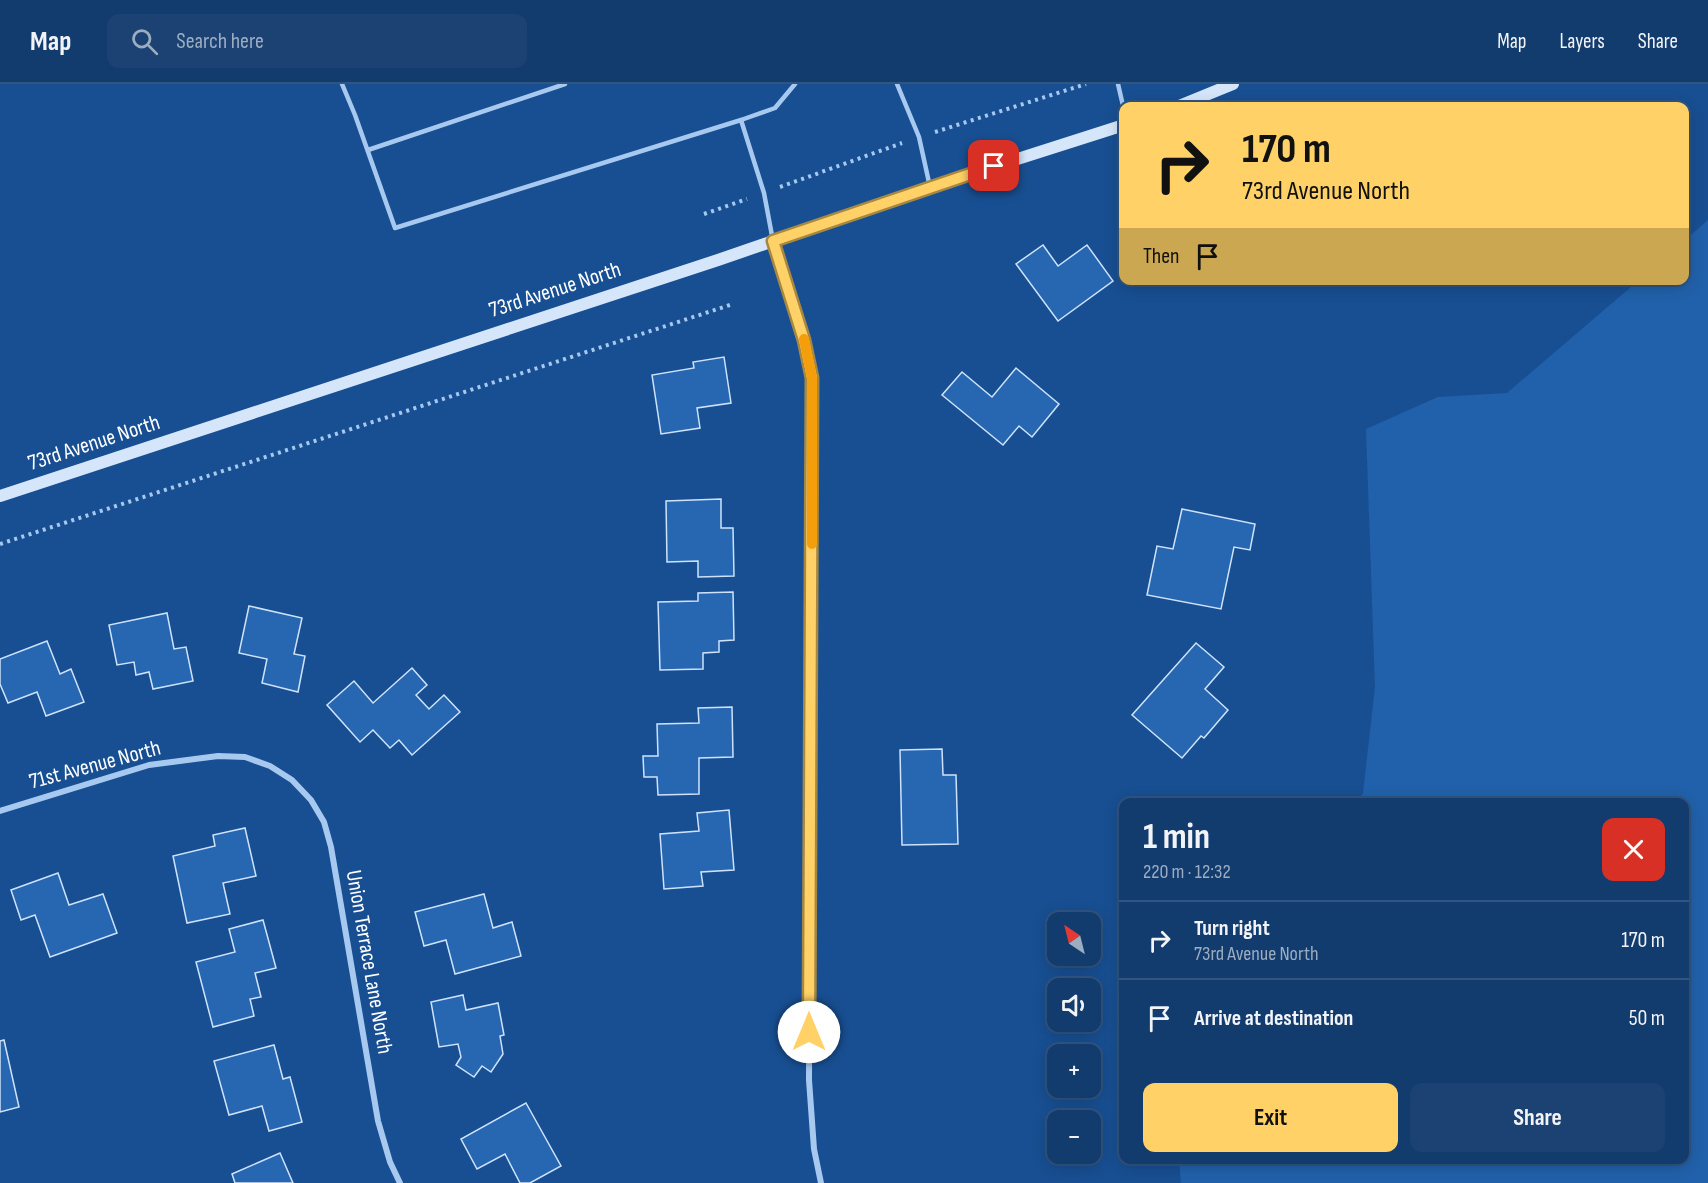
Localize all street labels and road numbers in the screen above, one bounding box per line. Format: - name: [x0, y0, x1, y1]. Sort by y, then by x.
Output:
- street label: 73rd Avenue North: [486, 256, 624, 324]
- street label: 73rd Avenue North: [25, 409, 163, 477]
- street label: 71st Avenue North: [26, 734, 164, 796]
- street label: Union Terrace Lane North: [340, 868, 398, 1056]

